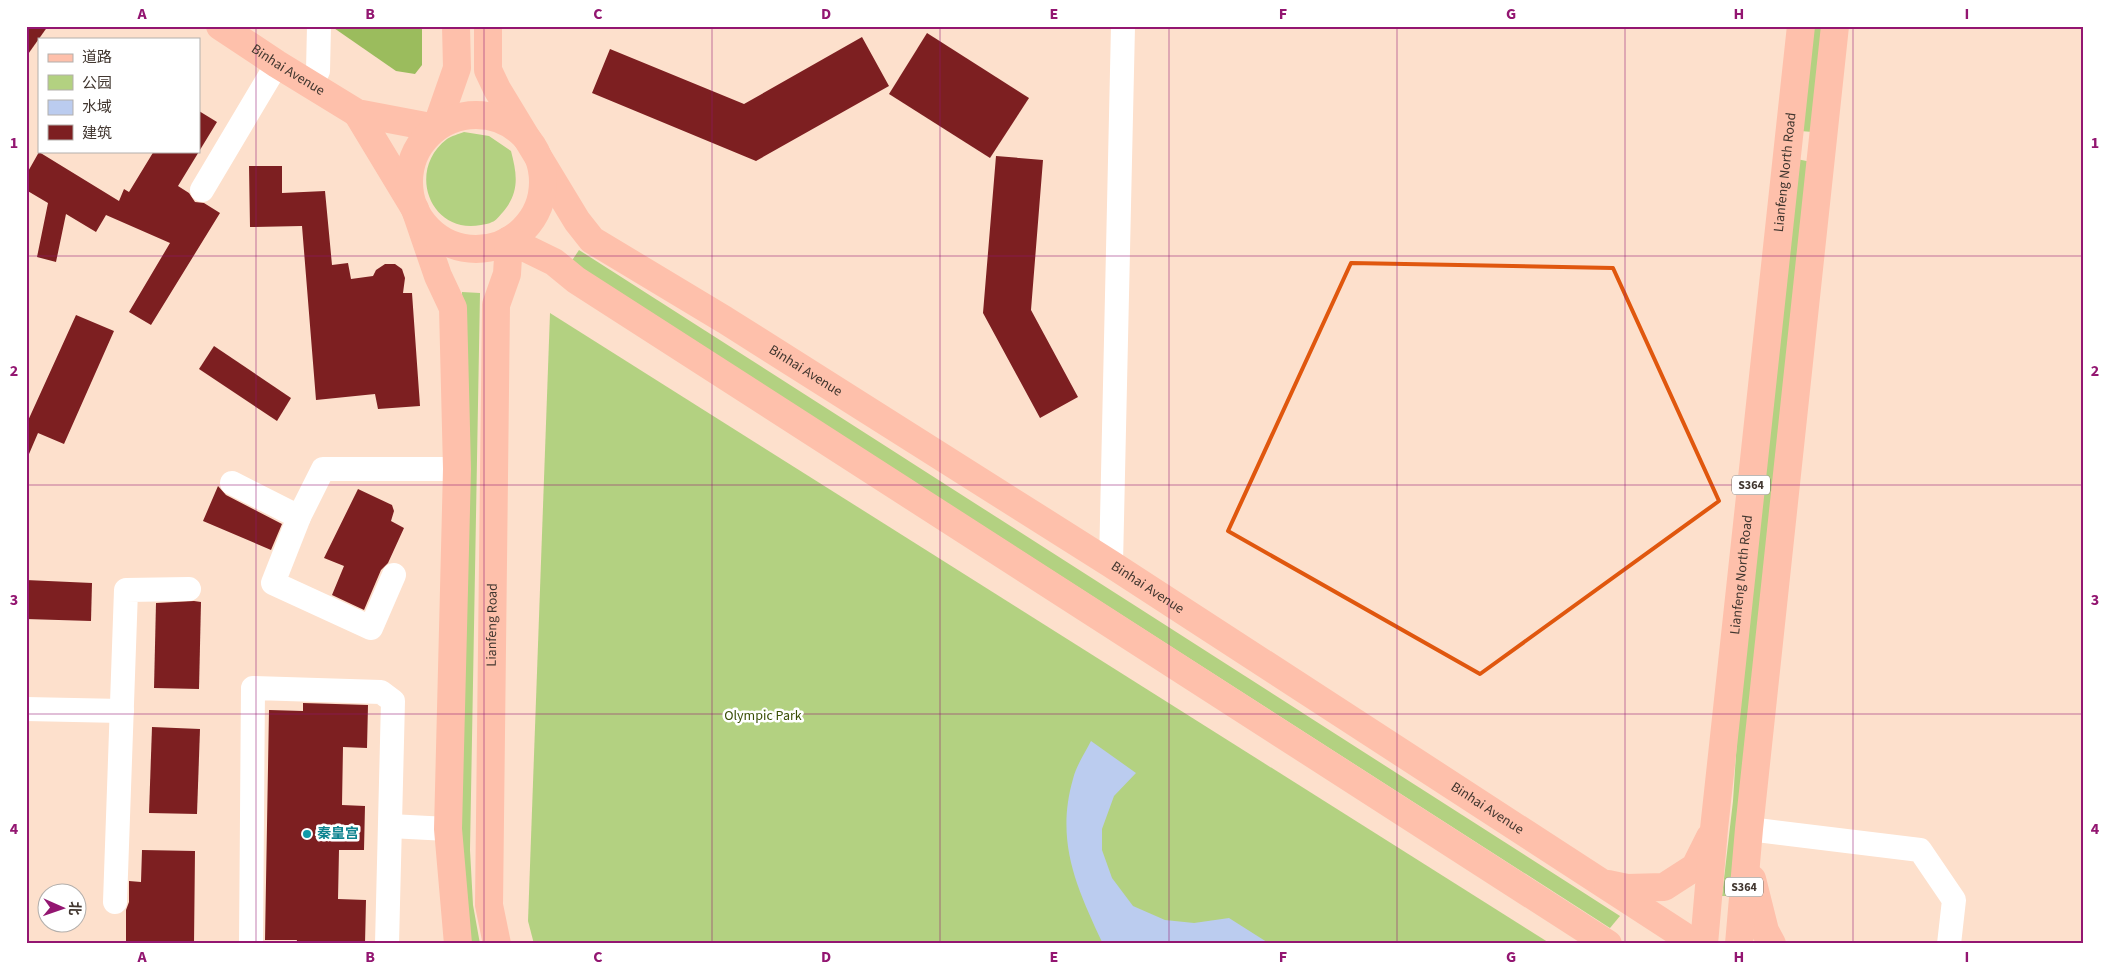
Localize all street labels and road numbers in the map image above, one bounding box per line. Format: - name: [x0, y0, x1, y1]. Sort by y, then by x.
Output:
- street label: Binhai Avenue: [247, 39, 329, 101]
- street label: Lianfeng North Road: [1769, 111, 1802, 233]
- street label: Binhai Avenue: [765, 340, 846, 402]
- road number: S364: [1732, 476, 1770, 494]
- street label: Lianfeng North Road: [1725, 514, 1758, 636]
- street label: Binhai Avenue: [1107, 557, 1188, 619]
- street label: Lianfeng Road: [482, 583, 503, 667]
- street label: Binhai Avenue: [1447, 777, 1528, 840]
- road number: S364: [1725, 878, 1763, 896]

